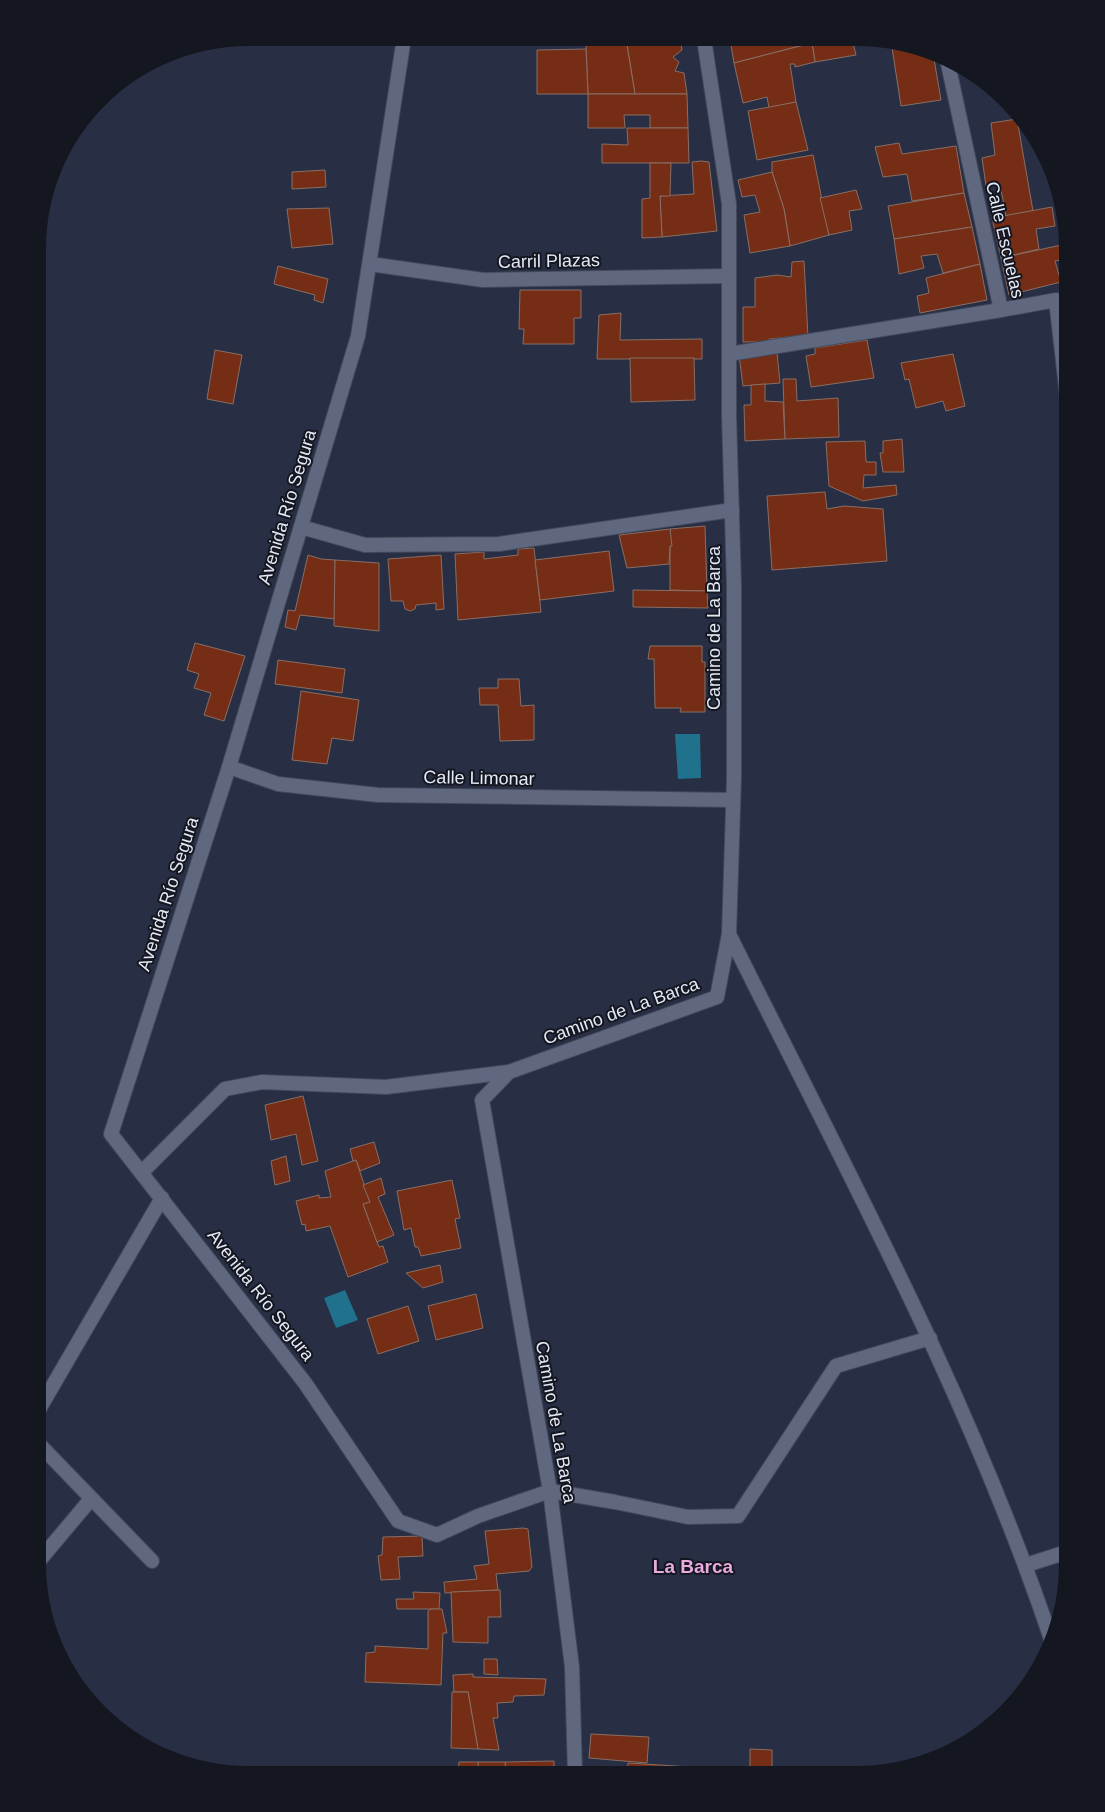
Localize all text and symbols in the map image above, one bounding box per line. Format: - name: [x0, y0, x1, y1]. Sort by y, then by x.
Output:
- street label: Calle Escuelas: [982, 180, 1028, 300]
- street label: Carril Plazas: [498, 250, 600, 272]
- street label: Avenida Río Segura: [254, 426, 320, 587]
- street label: Camino de La Barca: [704, 545, 724, 710]
- street label: Calle Limonar: [423, 767, 535, 789]
- street label: Avenida Río Segura: [134, 814, 203, 974]
- street label: Camino de La Barca: [540, 973, 702, 1048]
- street label: Avenida Río Segura: [204, 1225, 319, 1365]
- street label: Camino de La Barca: [532, 1339, 580, 1506]
- district label: La Barca: [653, 1556, 734, 1577]

